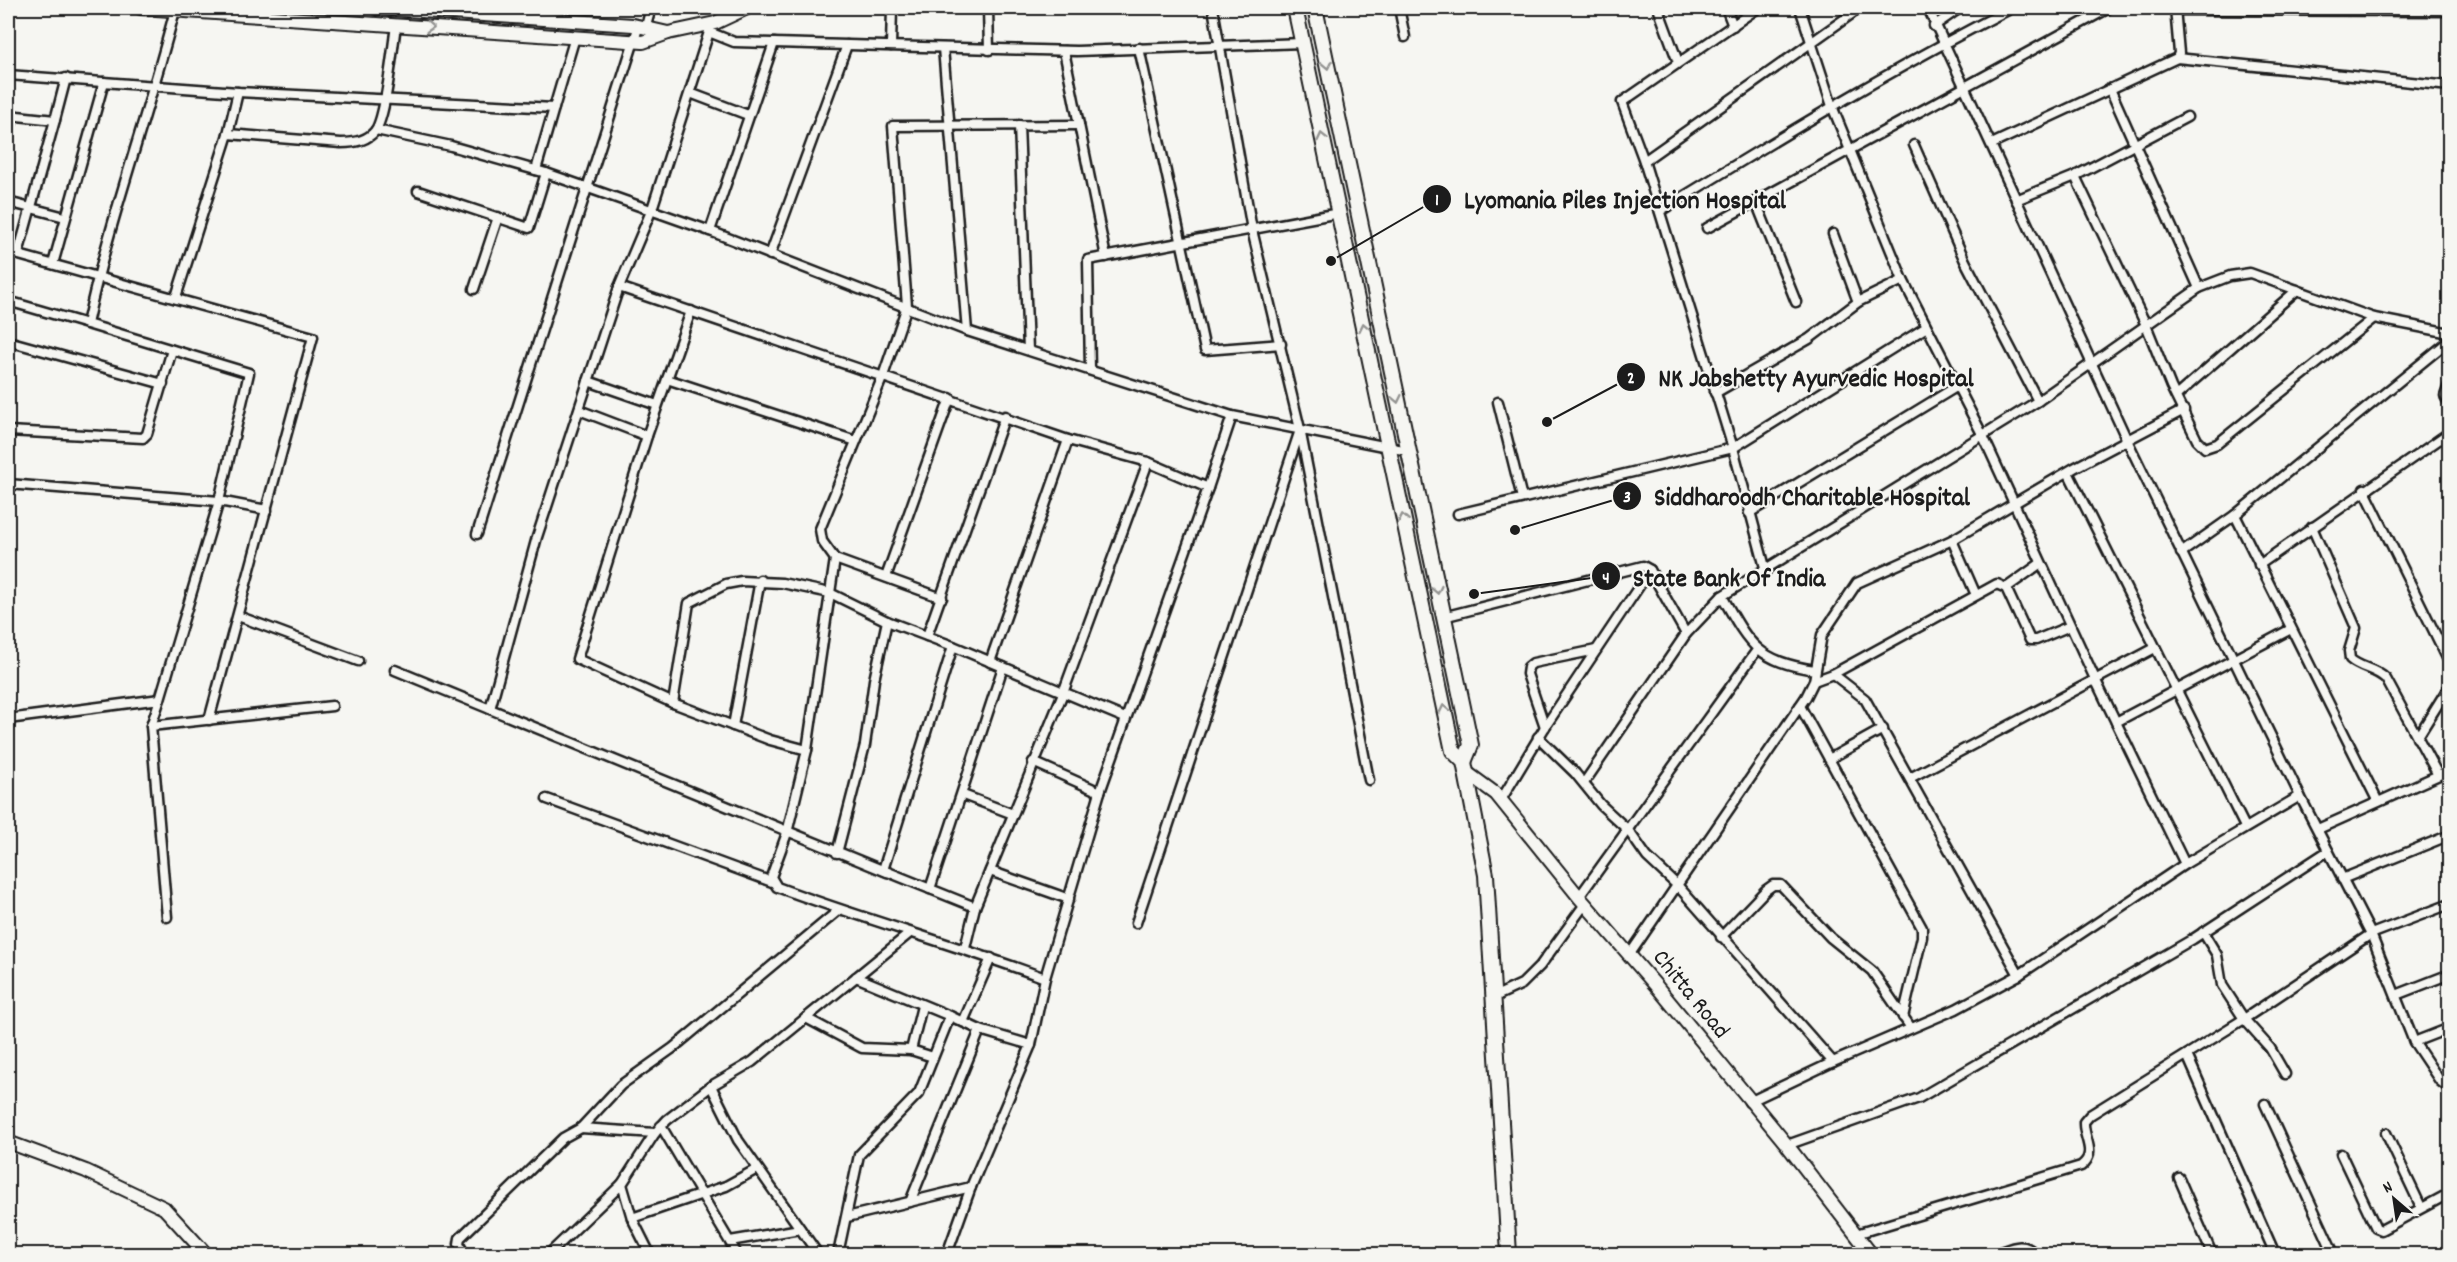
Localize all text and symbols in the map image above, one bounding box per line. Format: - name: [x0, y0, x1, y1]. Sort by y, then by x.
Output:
- one-way arrow: [425, 20, 434, 33]
- one-way arrow: [1320, 59, 1333, 69]
- one-way arrow: [1316, 132, 1329, 142]
- callout: Lyomania Piles Injection Hospital: [1422, 177, 1798, 221]
- text: Lyomania Piles Injection Hospital: [1464, 184, 1787, 221]
- text: 1: [1435, 189, 1439, 214]
- one-way arrow: [1358, 323, 1371, 333]
- callout: NK Jabshetty Ayurvedic Hospital: [1616, 355, 1986, 399]
- text: NK Jabshetty Ayurvedic Hospital: [1658, 362, 1975, 399]
- text: 2: [1627, 367, 1635, 392]
- one-way arrow: [1390, 394, 1403, 404]
- callout: Siddharoodh Charitable Hospital: [1612, 474, 1982, 518]
- text: Siddharoodh Charitable Hospital: [1654, 481, 1971, 518]
- text: 3: [1623, 486, 1631, 511]
- one-way arrow: [1398, 513, 1411, 523]
- callout: State Bank Of India: [1591, 554, 1837, 598]
- text: State Bank Of India: [1633, 562, 1826, 599]
- text: 4: [1602, 567, 1610, 592]
- one-way arrow: [1430, 585, 1443, 595]
- one-way arrow: [1438, 704, 1451, 714]
- street label: Chitta Road: [1643, 943, 1737, 1047]
- north arrow: [2364, 1169, 2424, 1229]
- text: N: [2379, 1176, 2397, 1200]

